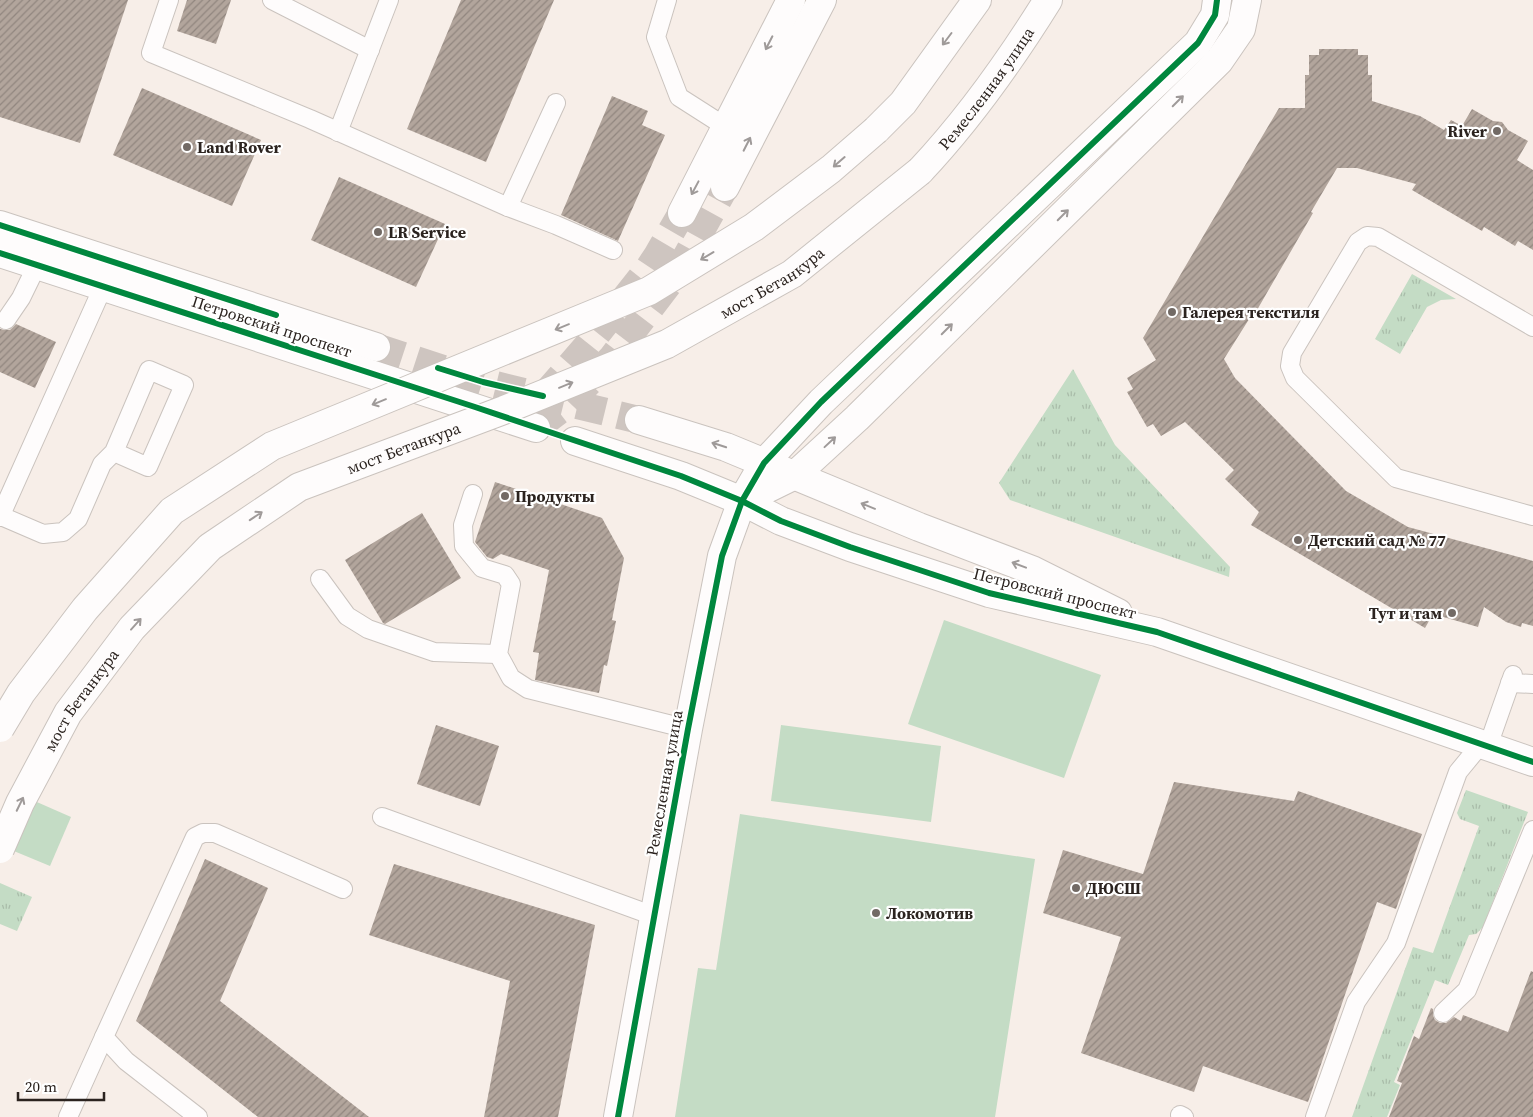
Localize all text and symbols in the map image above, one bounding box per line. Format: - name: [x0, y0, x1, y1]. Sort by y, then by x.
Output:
- street label: Ремесленная улица: [933, 22, 1039, 154]
- one-way arrow: [942, 32, 953, 45]
- one-way arrow: [764, 36, 774, 51]
- one-way arrow: [1172, 95, 1184, 107]
- place label: River: [1447, 120, 1488, 142]
- marker: River: [1491, 125, 1503, 137]
- place label: Land Rover: [197, 136, 281, 158]
- one-way arrow: [743, 137, 752, 152]
- marker: Land Rover: [181, 141, 193, 153]
- one-way arrow: [833, 156, 846, 167]
- one-way arrow: [689, 180, 699, 194]
- one-way arrow: [1056, 209, 1069, 221]
- place label: LR Service: [388, 221, 466, 243]
- marker: LR Service: [372, 226, 384, 238]
- street label: мост Бетанкура: [716, 241, 830, 323]
- one-way arrow: [701, 251, 715, 261]
- street label: Петровский проспект: [189, 290, 355, 362]
- place label: Галерея текстиля: [1182, 301, 1320, 323]
- marker: Галерея текстиля: [1166, 306, 1178, 318]
- one-way arrow: [555, 323, 570, 333]
- one-way arrow: [941, 323, 953, 335]
- one-way arrow: [558, 380, 573, 389]
- one-way arrow: [372, 398, 387, 407]
- street label: мост Бетанкура: [344, 416, 464, 479]
- one-way arrow: [824, 437, 837, 448]
- one-way arrow: [711, 440, 727, 449]
- place label: Продукты: [515, 485, 595, 507]
- marker: Продукты: [499, 490, 511, 502]
- one-way arrow: [861, 500, 876, 510]
- one-way arrow: [249, 511, 263, 521]
- place label: Детский сад № 77: [1308, 529, 1446, 551]
- marker: Детский сад № 77: [1292, 534, 1304, 546]
- one-way arrow: [1012, 560, 1027, 569]
- street label: Петровский проспект: [971, 562, 1139, 624]
- place label: Тут и там: [1369, 602, 1442, 624]
- marker: Тут и там: [1446, 607, 1458, 619]
- one-way arrow: [130, 618, 142, 631]
- street label: мост Бетанкура: [39, 644, 124, 755]
- street label: Ремесленная улица: [640, 708, 688, 858]
- one-way arrow: [16, 797, 25, 812]
- place label: ДЮСШ: [1086, 877, 1141, 899]
- marker: ДЮСШ: [1070, 882, 1082, 894]
- place label: Локомотив: [886, 902, 973, 924]
- marker: Локомотив: [870, 907, 882, 919]
- scale bar: [18, 1070, 104, 1102]
- text: 20 m: [25, 1076, 57, 1097]

